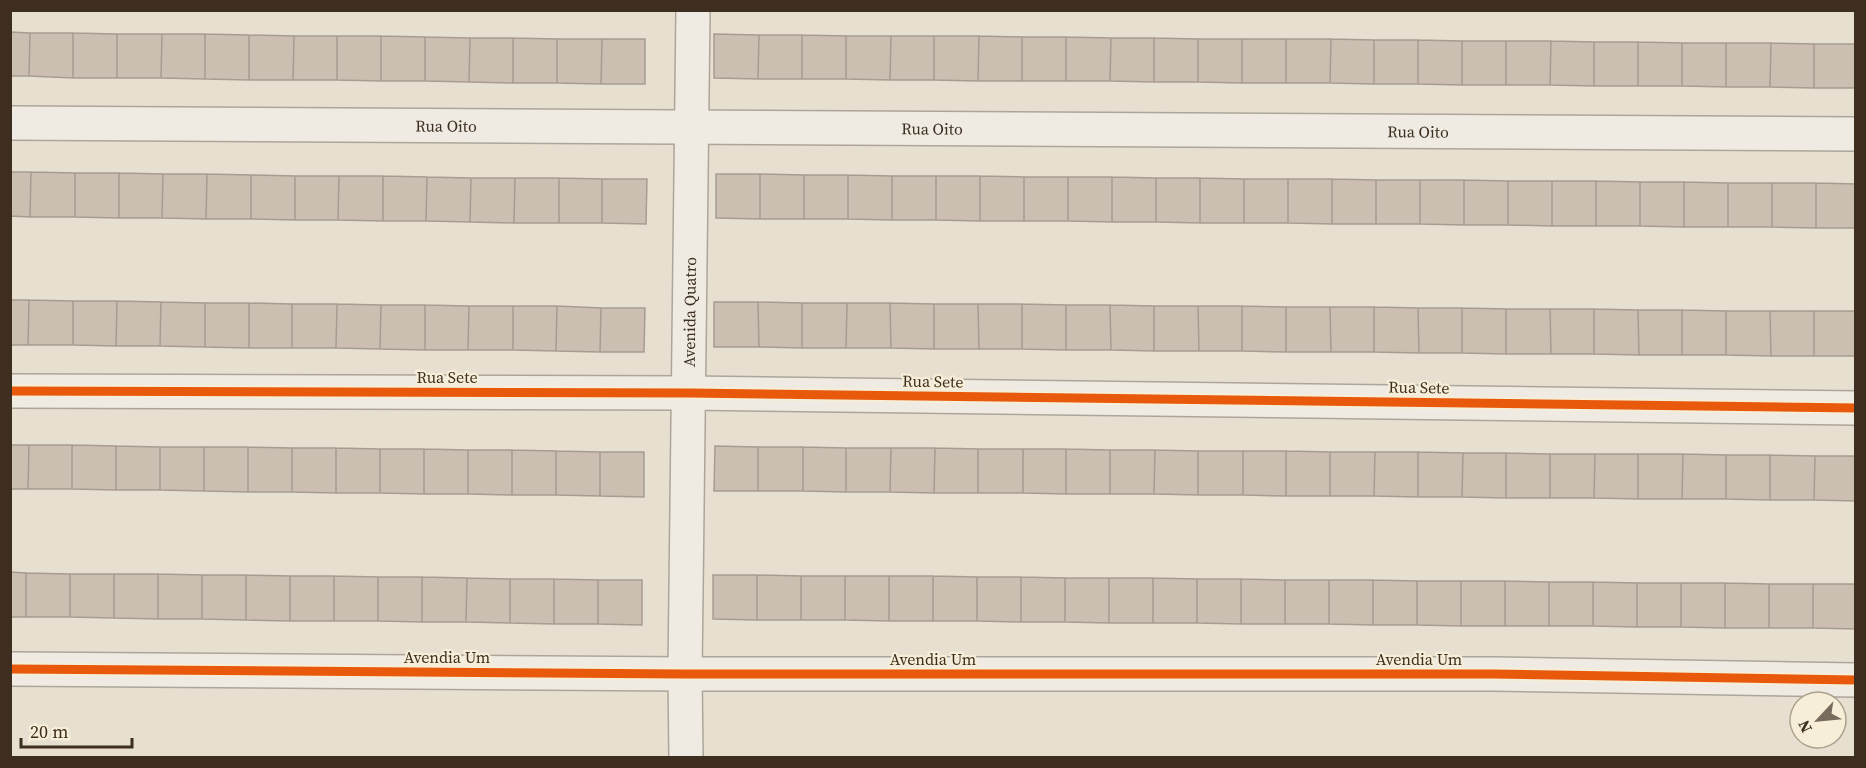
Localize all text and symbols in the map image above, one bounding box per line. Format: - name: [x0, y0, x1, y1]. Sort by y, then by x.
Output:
- street label: Rua Oito: [415, 114, 477, 137]
- street label: Rua Oito: [901, 117, 963, 140]
- street label: Rua Oito: [1387, 120, 1449, 143]
- street label: Avenida Quatro: [678, 257, 701, 367]
- street label: Rua Sete: [416, 366, 478, 388]
- street label: Rua Sete: [902, 369, 964, 393]
- street label: Rua Sete: [1388, 375, 1450, 399]
- street label: Avendia Um: [404, 646, 490, 668]
- street label: Avendia Um: [890, 648, 976, 670]
- street label: Avendia Um: [1376, 648, 1462, 670]
- north arrow: [1788, 690, 1848, 750]
- scale bar: [21, 711, 132, 749]
- text: N: [1792, 716, 1817, 737]
- text: 20 m: [30, 719, 68, 744]

